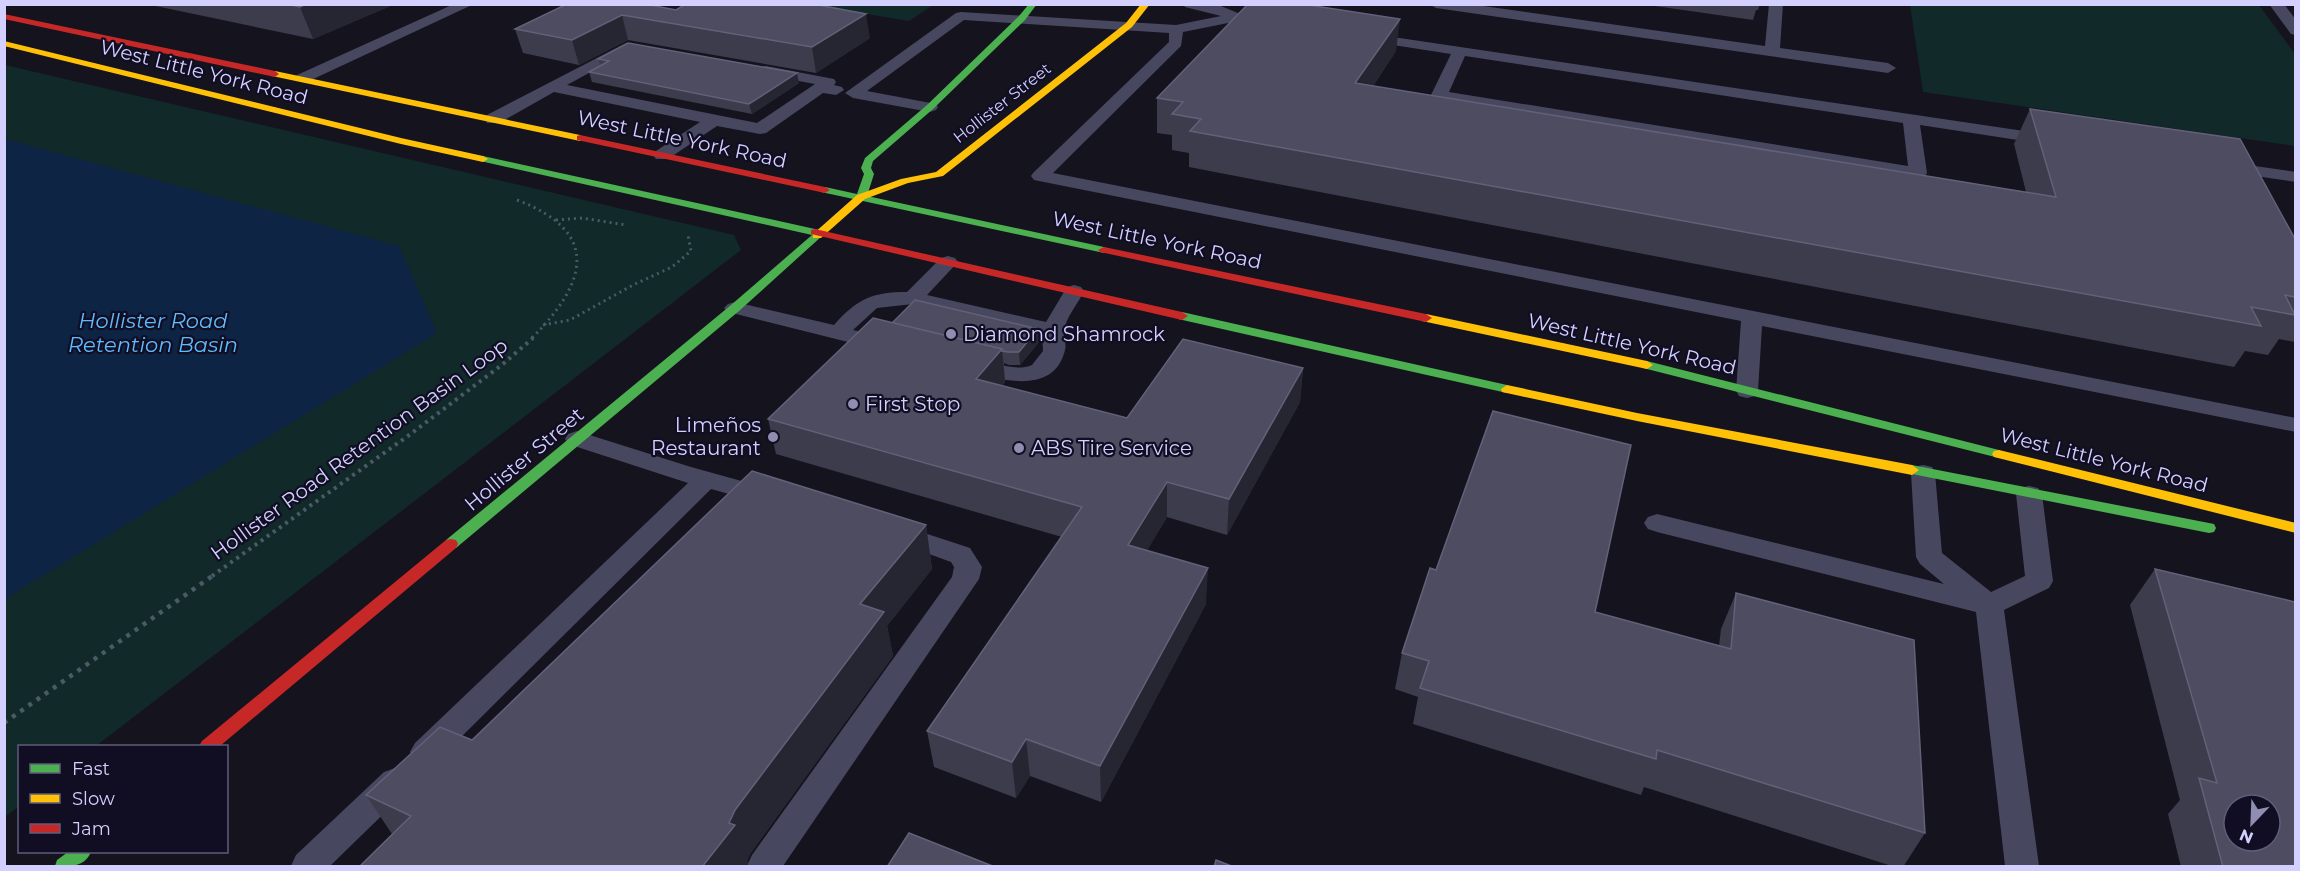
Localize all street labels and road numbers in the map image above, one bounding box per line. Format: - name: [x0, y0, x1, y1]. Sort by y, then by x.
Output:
- street label: West Little York Road: [98, 35, 310, 109]
- street label: Hollister Street: [949, 59, 1055, 147]
- street label: West Little York Road: [575, 105, 789, 173]
- street label: West Little York Road: [1050, 206, 1264, 274]
- street label: West Little York Road: [1525, 308, 1739, 380]
- street label: Hollister Road Retention Basin Loop: [206, 333, 512, 565]
- street label: Hollister Street: [460, 402, 588, 516]
- street label: West Little York Road: [1998, 423, 2210, 497]

